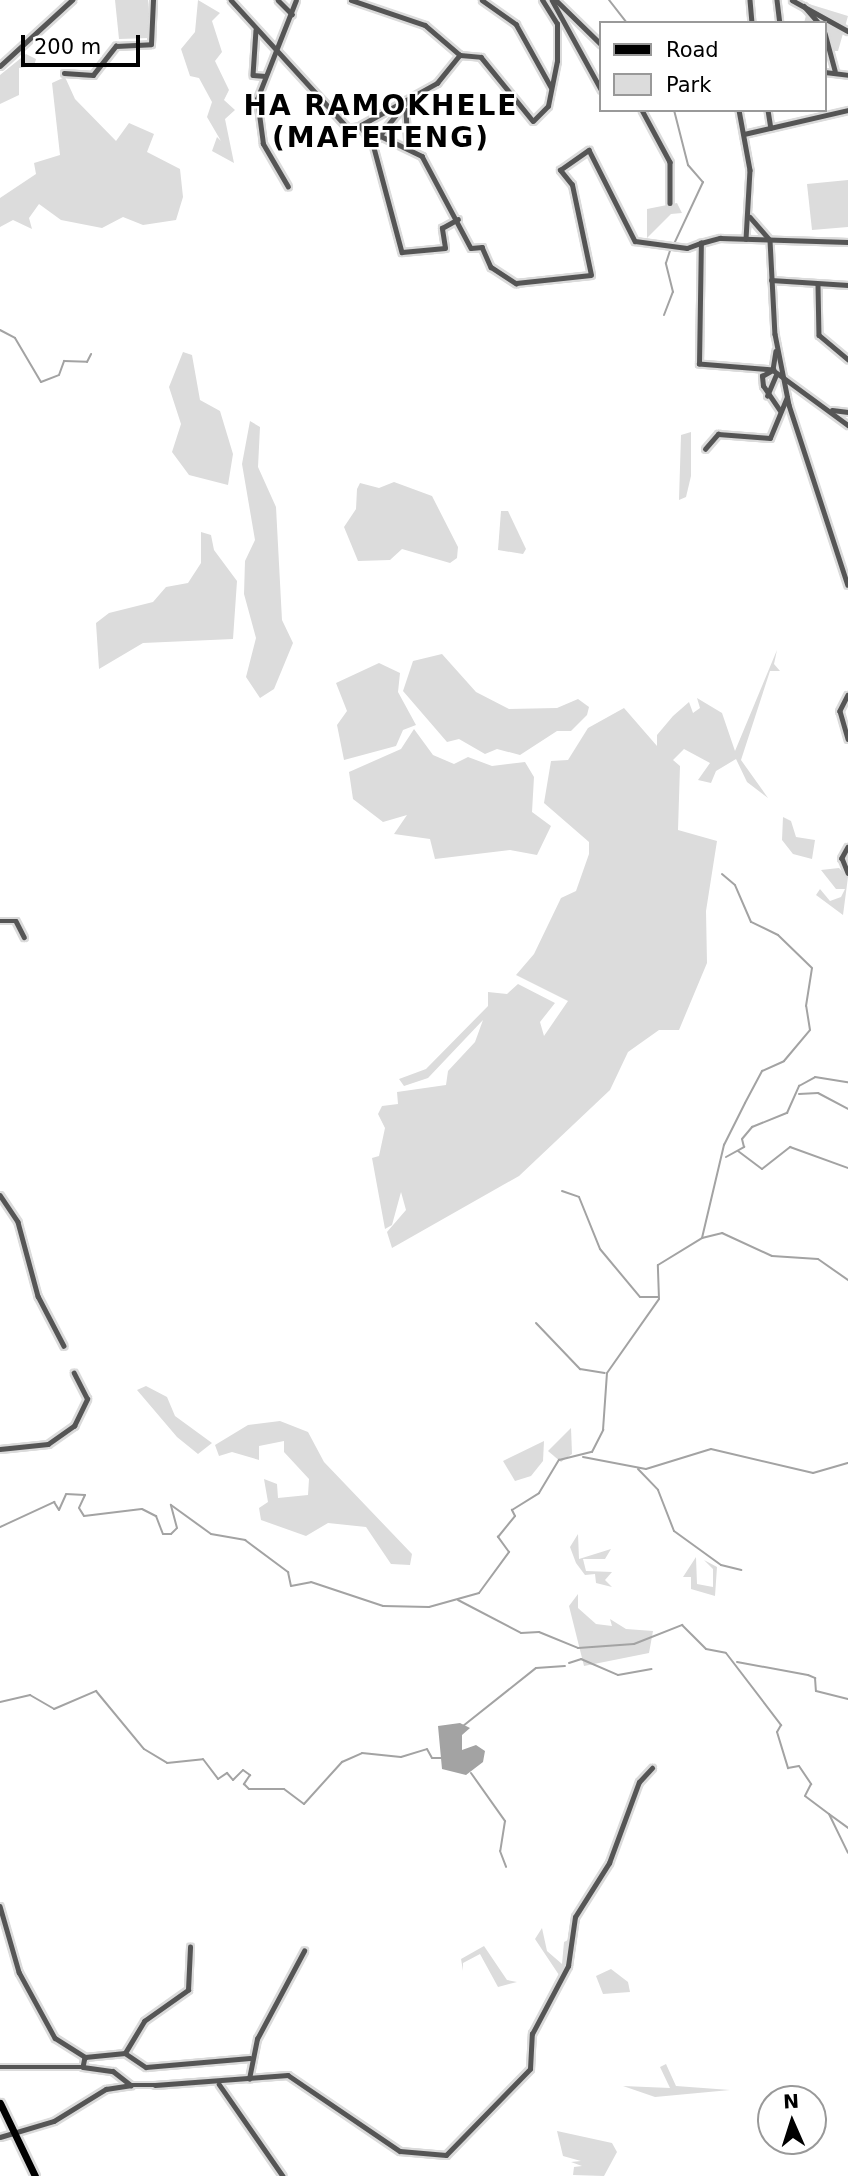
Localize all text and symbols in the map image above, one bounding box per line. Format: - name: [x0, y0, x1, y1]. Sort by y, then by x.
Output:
- scale bar: [24, 21, 144, 65]
- legend: [600, 21, 827, 112]
- text: 200 m: [34, 35, 101, 59]
- text: Road: [666, 38, 719, 62]
- text: Park: [666, 73, 711, 97]
- district label: HA RAMOKHELE (MAFETENG): [245, 89, 517, 155]
- north arrow: [757, 2085, 827, 2155]
- text: N: [782, 2090, 800, 2112]

